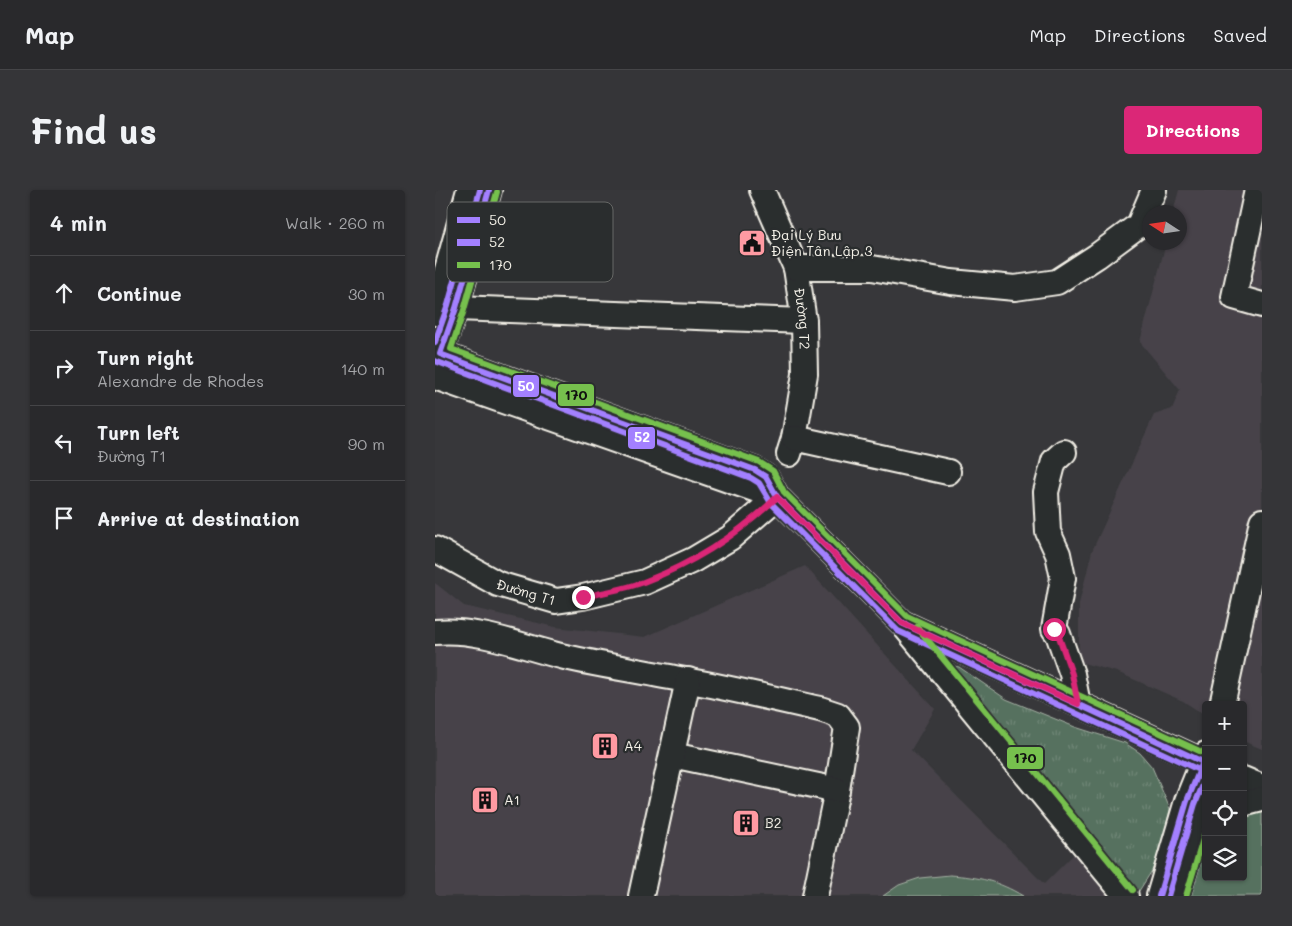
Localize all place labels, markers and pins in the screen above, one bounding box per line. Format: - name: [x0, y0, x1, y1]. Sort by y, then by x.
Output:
- place label: Đại Lý Bưu Điện Tân Lập 3: [771, 225, 872, 260]
- public building icon: Đại Lý Bưu Điện Tân Lập 3: [737, 228, 767, 258]
- building icon: A4: [590, 731, 620, 761]
- place label: A4: [624, 736, 643, 755]
- building icon: A1: [470, 785, 500, 815]
- place label: A1: [504, 790, 520, 809]
- building icon: B2: [731, 808, 761, 838]
- place label: B2: [765, 813, 782, 832]

